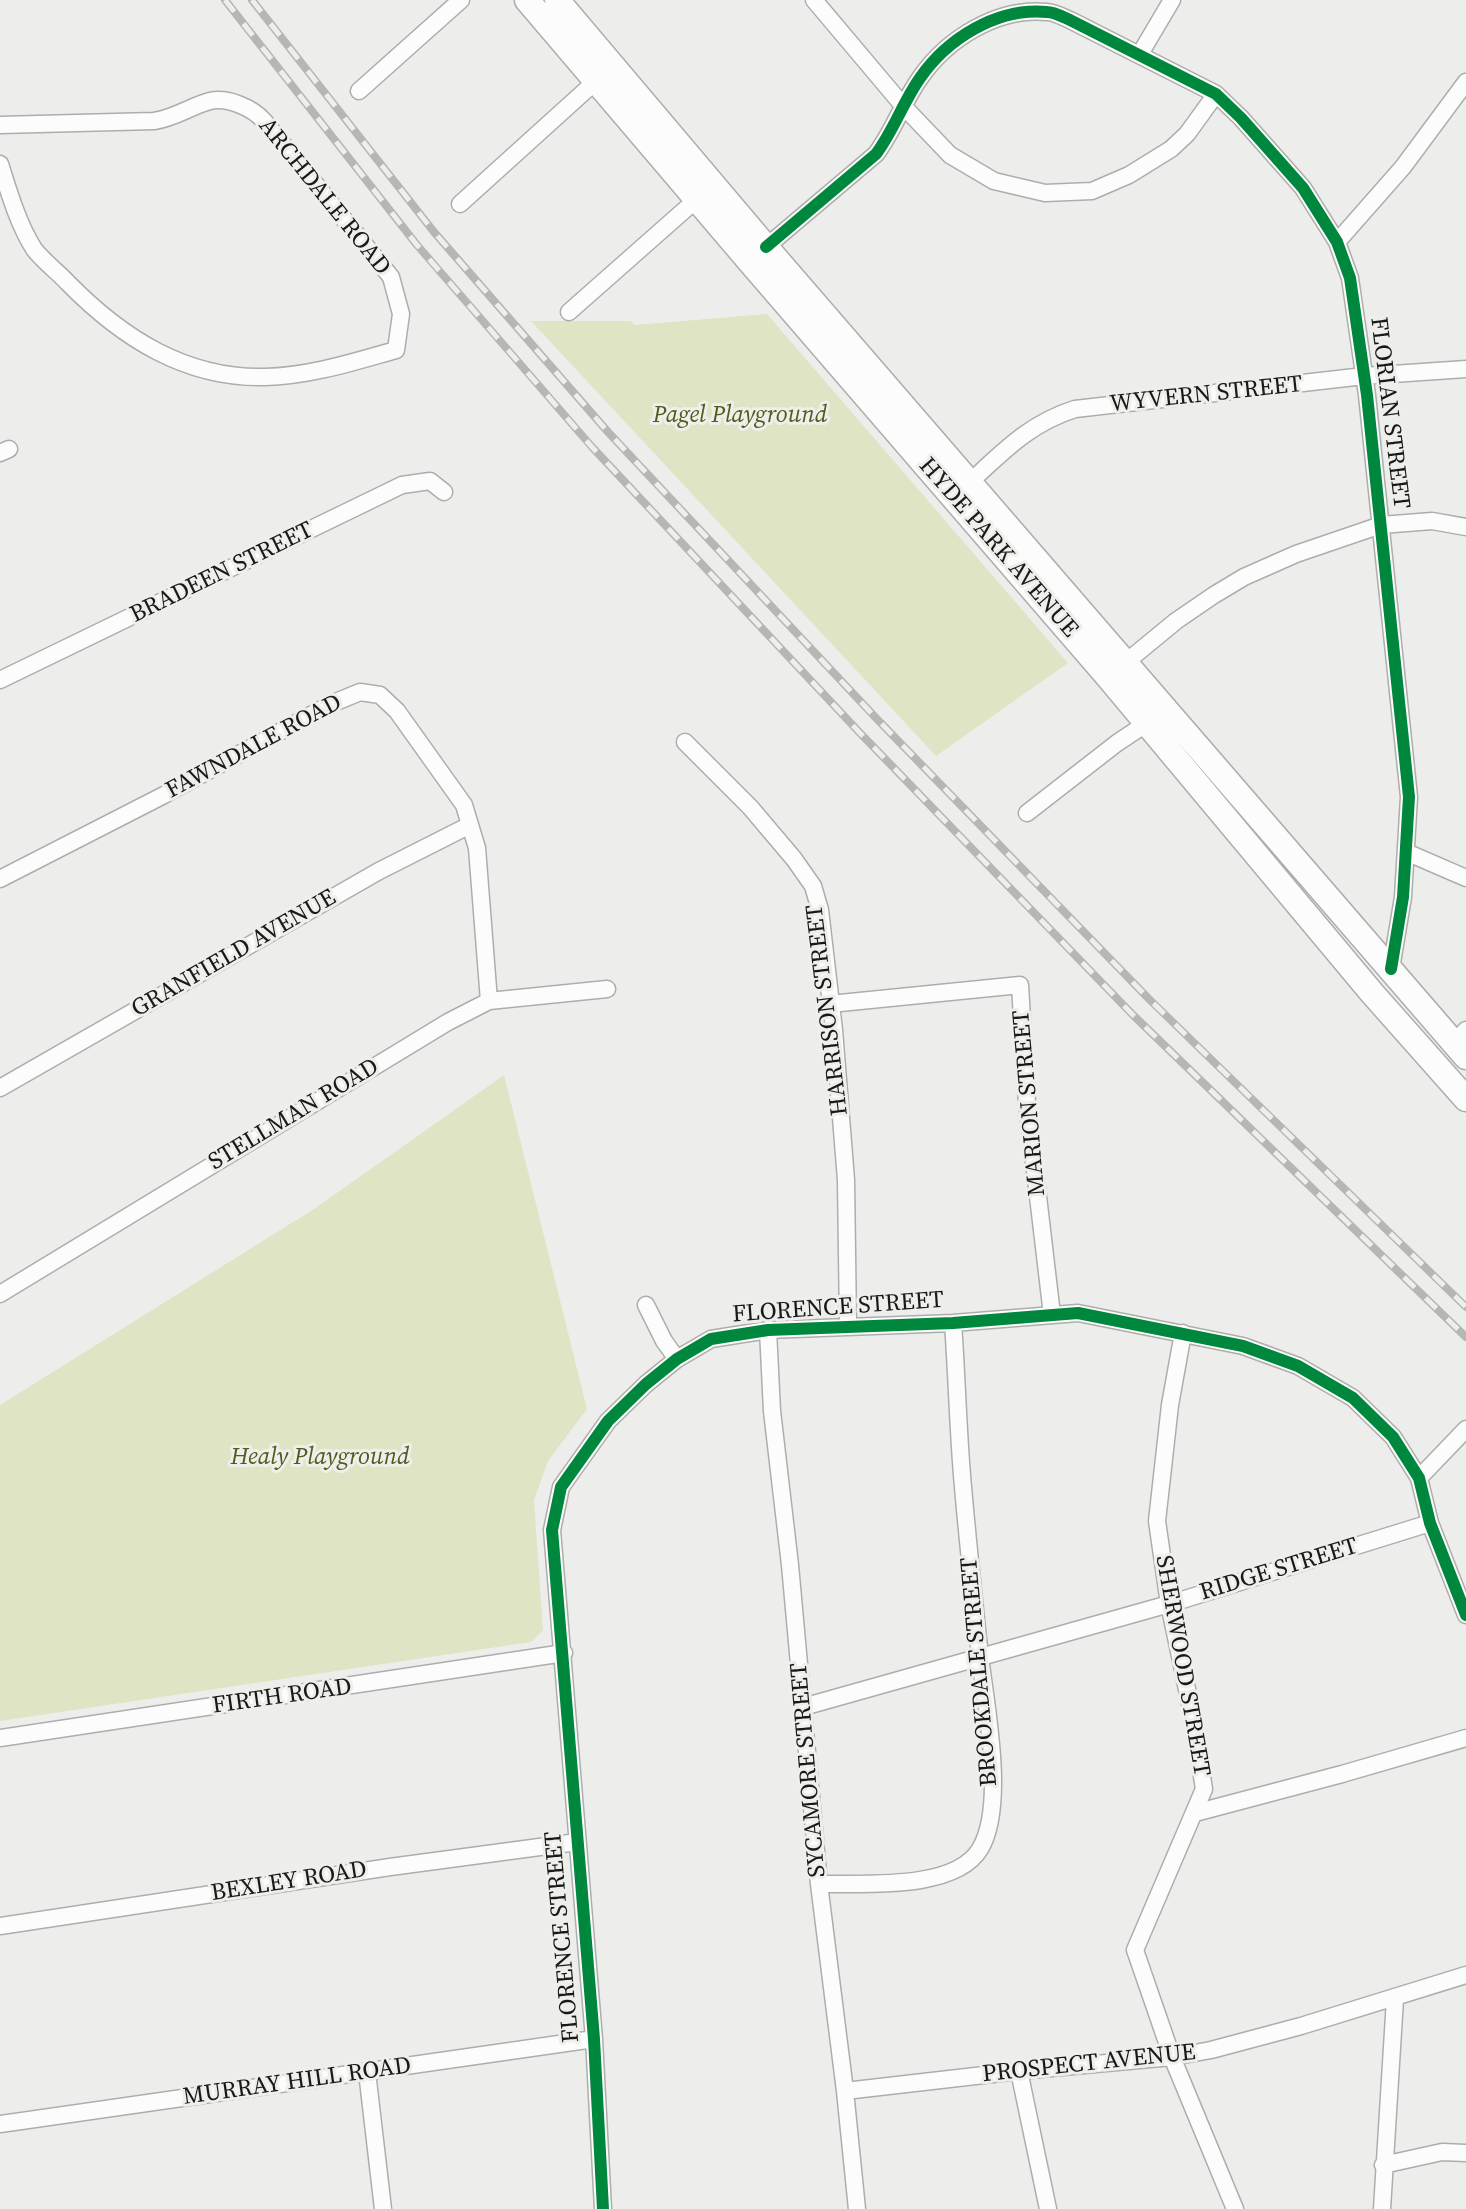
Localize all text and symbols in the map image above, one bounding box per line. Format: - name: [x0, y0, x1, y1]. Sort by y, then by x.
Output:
- street label: ARCHDALE ROAD: [252, 113, 396, 281]
- street label: FLORIAN STREET: [1363, 315, 1415, 511]
- street label: WYVERN STREET: [1108, 371, 1304, 419]
- park label: Pagel Playground: [653, 402, 827, 430]
- street label: HYDE PARK AVENUE: [912, 452, 1084, 644]
- street label: BRADEEN STREET: [126, 516, 318, 630]
- street label: FAWNDALE ROAD: [161, 688, 347, 806]
- street label: GRANFIELD AVENUE: [127, 884, 341, 1024]
- street label: HARRISON STREET: [801, 903, 855, 1117]
- street label: MARION STREET: [1008, 1009, 1052, 1197]
- street label: STELLMAN ROAD: [204, 1053, 384, 1177]
- street label: FLORENCE STREET: [731, 1286, 945, 1330]
- park label: Healy Playground: [230, 1444, 410, 1472]
- street label: RIDGE STREET: [1197, 1532, 1361, 1608]
- street label: SHERWOOD STREET: [1148, 1553, 1216, 1779]
- street label: BROOKDALE STREET: [956, 1556, 1004, 1788]
- street label: SYCAMORE STREET: [785, 1662, 833, 1878]
- street label: FIRTH ROAD: [211, 1673, 353, 1721]
- street label: FLORENCE STREET: [539, 1830, 587, 2044]
- street label: BEXLEY ROAD: [209, 1855, 369, 1909]
- street label: PROSPECT AVENUE: [981, 2038, 1197, 2090]
- street label: MURRAY HILL ROAD: [181, 2052, 413, 2112]

